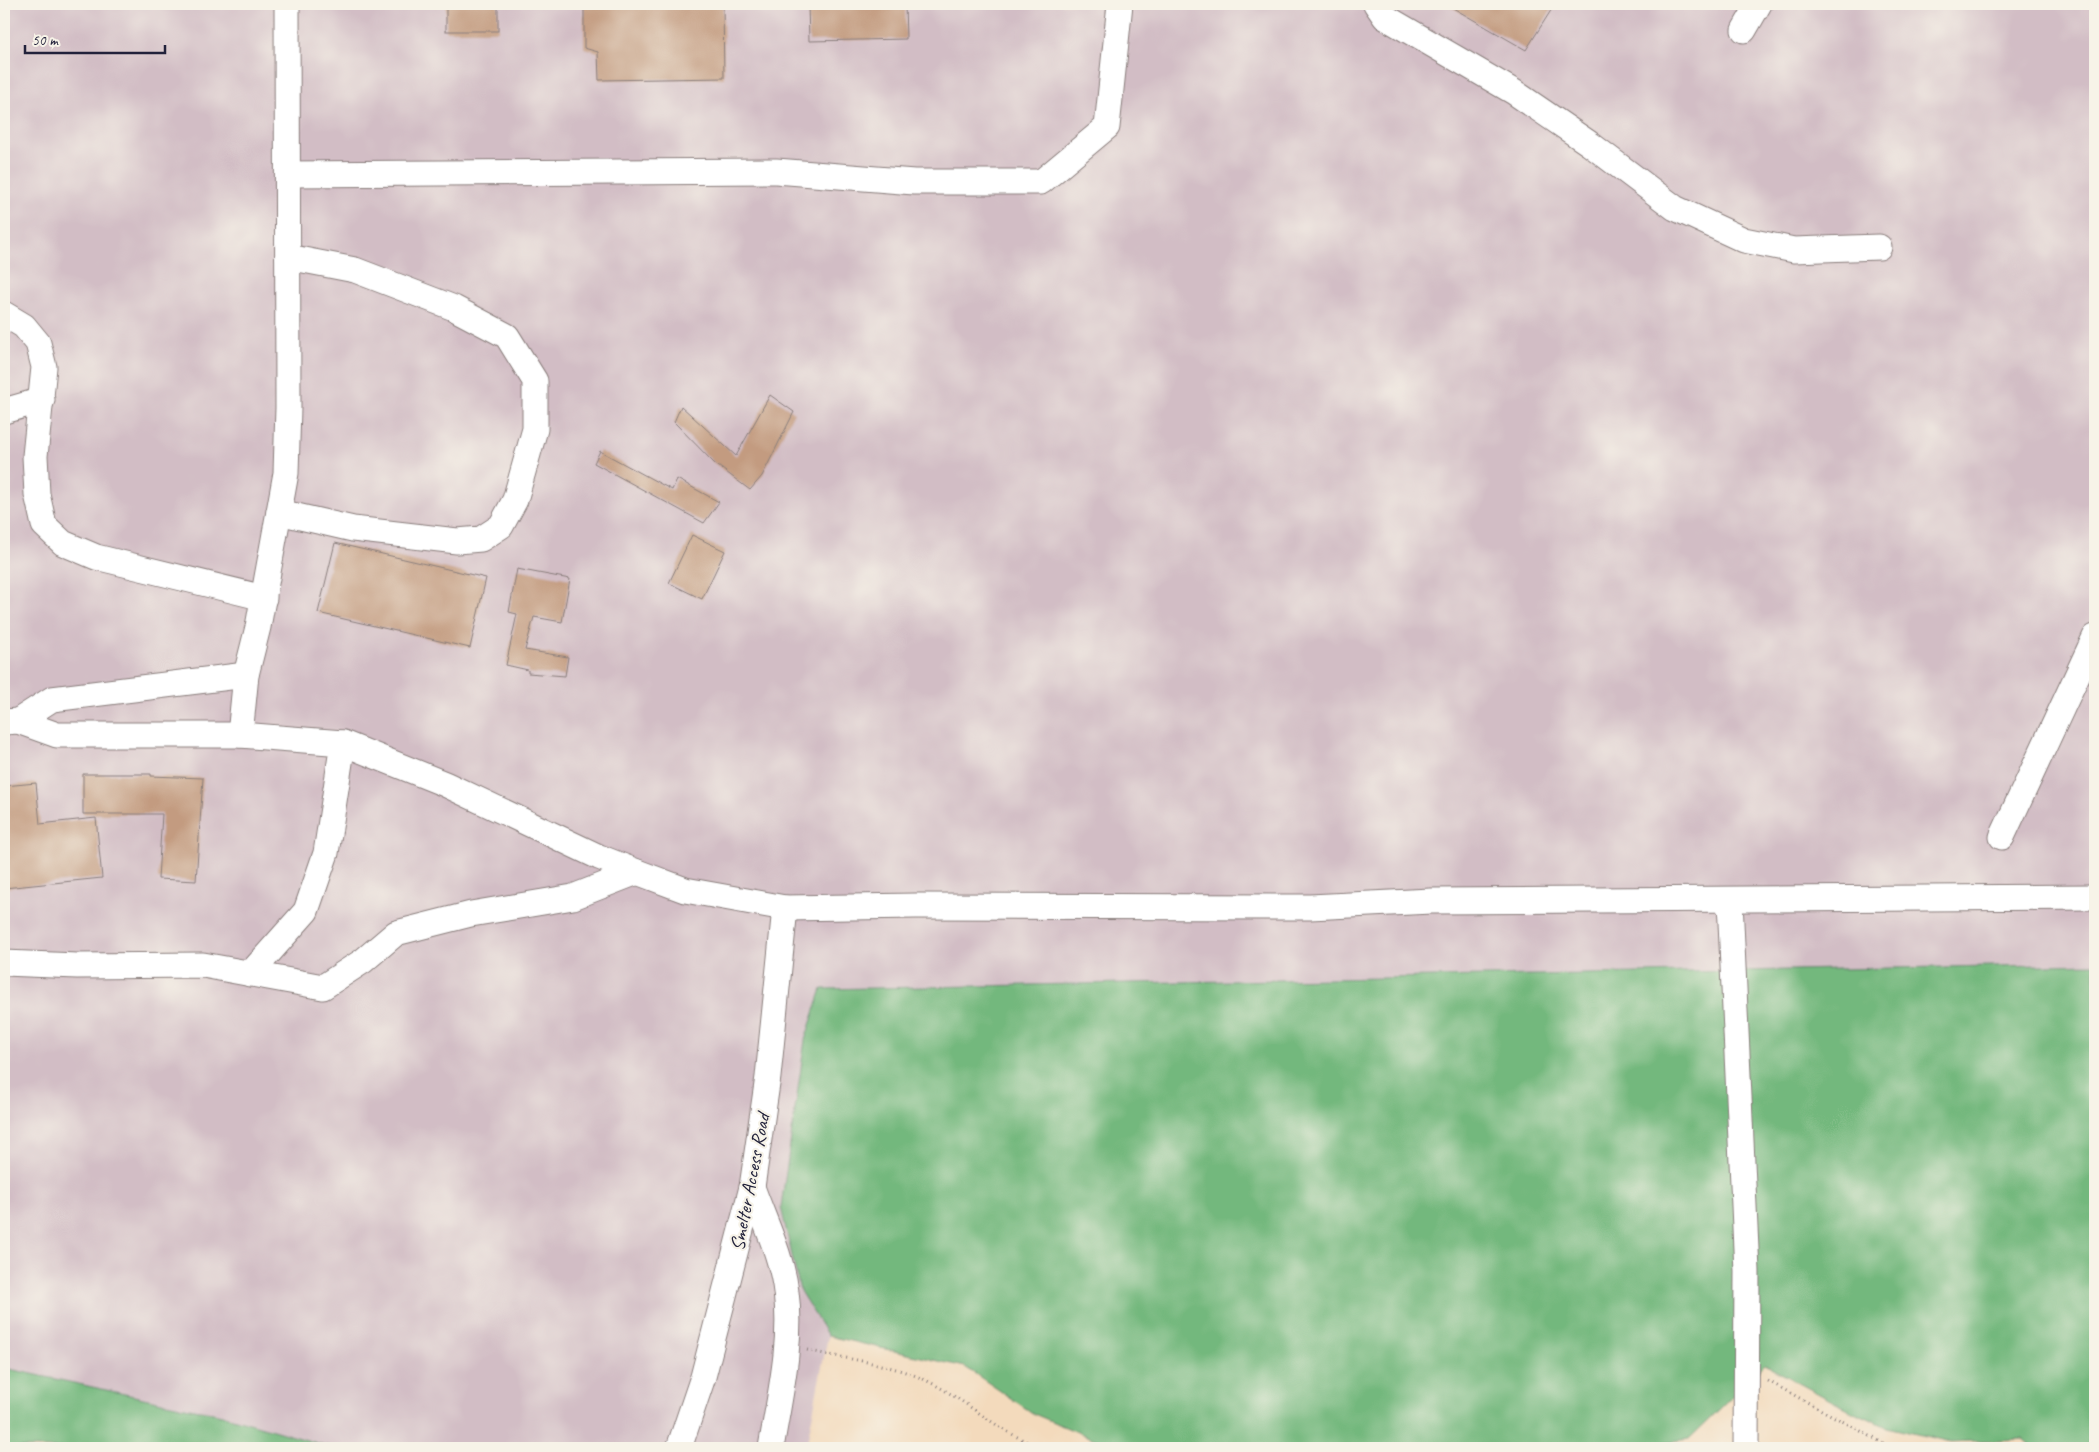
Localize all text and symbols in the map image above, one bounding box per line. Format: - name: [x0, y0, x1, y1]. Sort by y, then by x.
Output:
- scale bar: [25, 22, 165, 54]
- text: 50 m: [32, 31, 59, 50]
- street label: Smelter Access Road: [724, 1108, 776, 1253]

